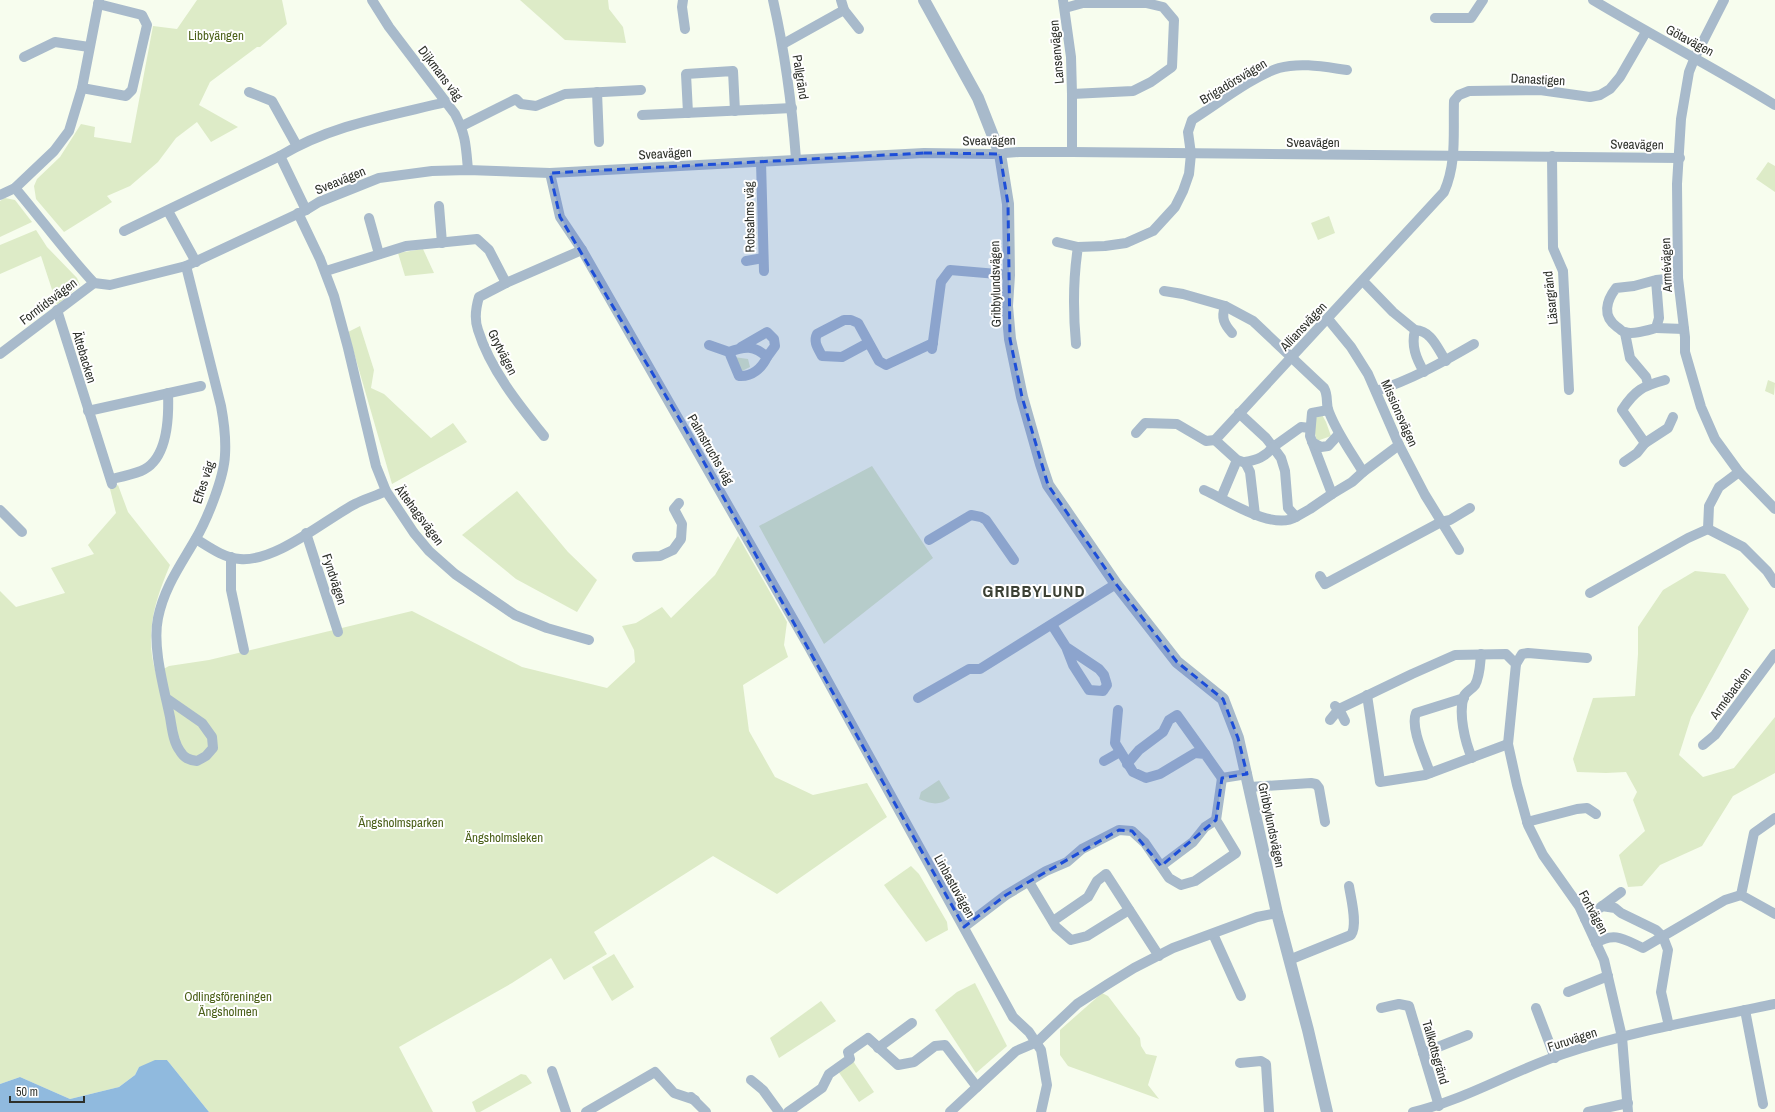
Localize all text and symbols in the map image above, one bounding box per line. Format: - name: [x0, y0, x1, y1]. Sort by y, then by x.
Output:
- street label: Lansenvägen: [1045, 19, 1068, 85]
- street label: Götavägen: [1663, 21, 1717, 60]
- park label: Libbyängen: [188, 27, 244, 44]
- street label: Dijkmans väg: [414, 42, 467, 104]
- street label: Pallgränd: [789, 54, 812, 101]
- street label: Brigadörsvägen: [1197, 55, 1270, 108]
- street label: Danastigen: [1510, 70, 1566, 89]
- street label: Sveavägen: [962, 132, 1016, 149]
- street label: Sveavägen: [1286, 134, 1340, 151]
- street label: Sveavägen: [1610, 136, 1664, 153]
- street label: Sveavägen: [638, 144, 692, 163]
- street label: Sveavägen: [312, 163, 368, 198]
- street label: Robsahms väg: [740, 181, 759, 253]
- street label: Armévägen: [1657, 237, 1676, 294]
- street label: Gribbylundsvägen: [986, 241, 1005, 327]
- street label: Läsargränd: [1539, 270, 1562, 326]
- street label: Forntidsvägen: [16, 274, 80, 329]
- street label: Alliansvägen: [1276, 298, 1330, 355]
- street label: Grytvägen: [484, 326, 521, 378]
- street label: Ättebacken: [68, 328, 100, 385]
- street label: Missionsvägen: [1377, 377, 1422, 449]
- street label: Palmstruchs väg: [684, 411, 738, 488]
- street label: Effes väg: [189, 458, 218, 506]
- street label: Ättehagsvägen: [391, 481, 448, 549]
- street label: Fyndvägen: [318, 551, 351, 607]
- district label: GRIBBYLUND: [983, 579, 1085, 602]
- street label: Armébacken: [1705, 664, 1755, 723]
- street label: Gribbylundsvägen: [1254, 781, 1289, 869]
- park label: Ängsholmsparken: [357, 814, 444, 831]
- park label: Ängsholmsleken: [464, 829, 543, 846]
- street label: Linbastuvägen: [930, 852, 979, 921]
- street label: Fortvägen: [1575, 887, 1612, 937]
- park label: Odlingsföreningen Ängsholmen: [184, 988, 272, 1020]
- street label: Tallkottsgränd: [1418, 1018, 1453, 1086]
- street label: Furuvägen: [1545, 1023, 1599, 1055]
- scale bar: [10, 1078, 84, 1104]
- text: 50 m: [16, 1084, 38, 1100]

